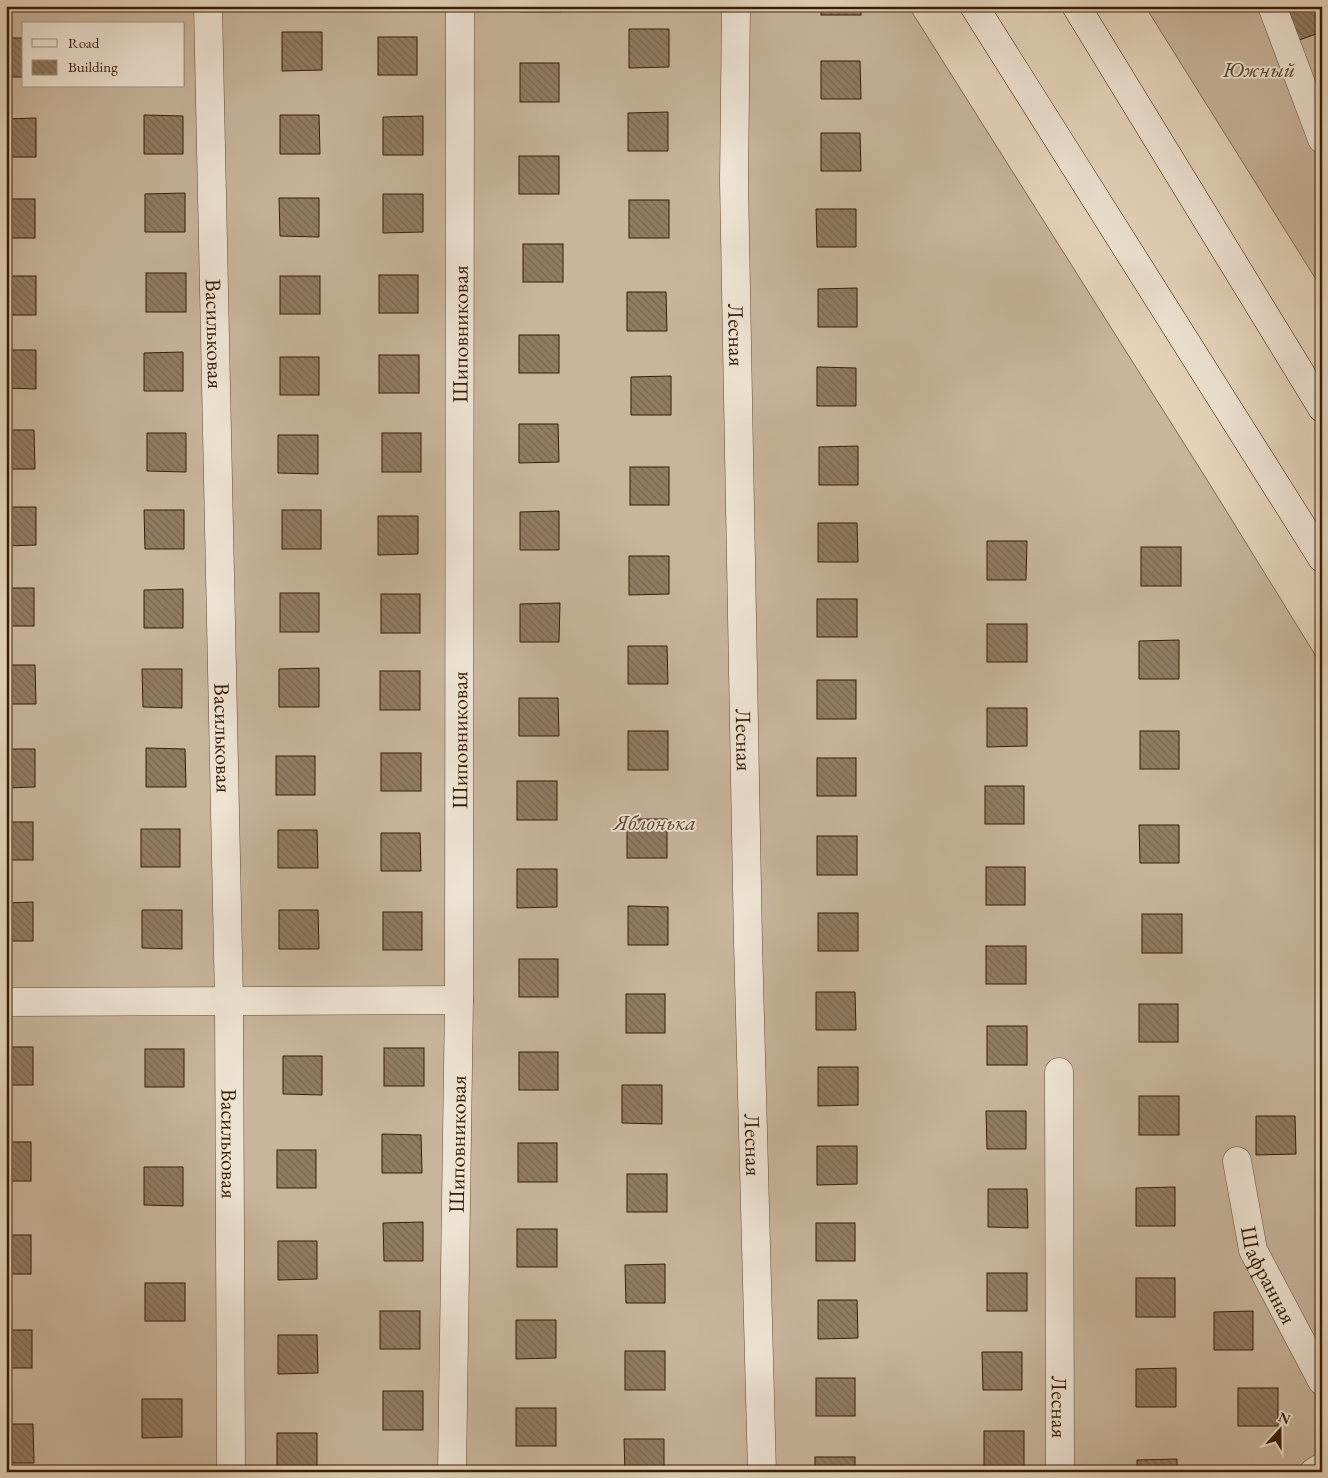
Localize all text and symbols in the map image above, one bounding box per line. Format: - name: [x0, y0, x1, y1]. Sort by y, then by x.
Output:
- legend: [22, 22, 185, 88]
- text: Road: [68, 33, 100, 52]
- park label: Южный: [1222, 55, 1295, 84]
- text: Building: [68, 57, 118, 76]
- street label: Шиповниковая: [445, 265, 474, 403]
- street label: Васильковая: [199, 279, 231, 389]
- street label: Лесная: [722, 303, 752, 367]
- street label: Шиповниковая: [445, 671, 474, 809]
- street label: Васильковая: [208, 683, 239, 793]
- street label: Лесная: [729, 708, 759, 772]
- park label: Яблонька: [612, 808, 696, 837]
- street label: Шиповниковая: [441, 1075, 472, 1213]
- street label: Васильковая: [215, 1089, 244, 1199]
- street label: Лесная: [738, 1113, 769, 1177]
- street label: Шафранная: [1234, 1224, 1304, 1329]
- street label: Лесная: [1045, 1376, 1074, 1439]
- north arrow: [1256, 1406, 1306, 1456]
- text: N: [1276, 1407, 1294, 1429]

